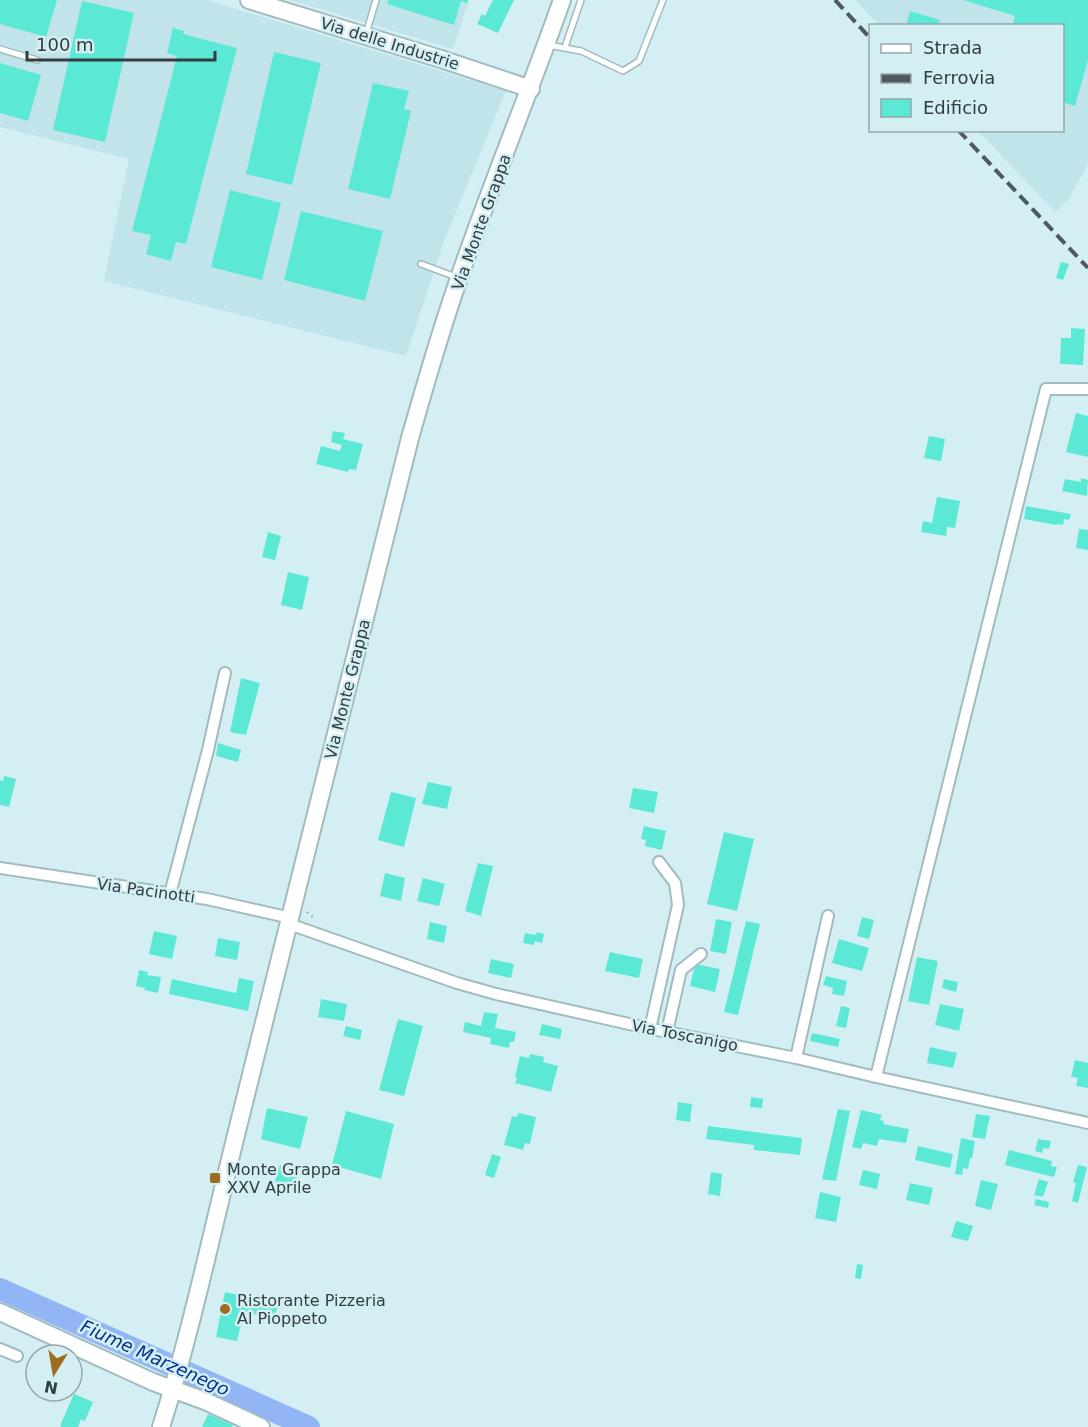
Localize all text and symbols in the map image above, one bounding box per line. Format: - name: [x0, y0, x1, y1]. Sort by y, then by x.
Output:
- street label: Via delle Industrie: [318, 13, 462, 74]
- scale bar: [27, 24, 214, 62]
- legend: [869, 24, 1064, 132]
- text: 100 m: [36, 34, 94, 55]
- text: Strada: [923, 37, 982, 58]
- text: Ferrovia: [923, 67, 995, 88]
- text: Edificio: [923, 97, 988, 118]
- street label: Via Monte Grappa: [448, 151, 515, 293]
- street label: Via Monte Grappa: [321, 617, 374, 761]
- street label: Via Pacinotti: [96, 874, 196, 907]
- street label: Via Toscanigo: [630, 1016, 740, 1055]
- place label: Monte Grappa XXV Aprile: [227, 1160, 341, 1197]
- marker: Monte Grappa XXV Aprile: [208, 1171, 222, 1185]
- place label: Ristorante Pizzeria Al Pioppeto: [237, 1291, 386, 1328]
- marker: Ristorante Pizzeria Al Pioppeto: [218, 1302, 232, 1316]
- water label: Fiume Marzenego: [78, 1315, 233, 1400]
- north arrow: [24, 1343, 84, 1403]
- text: N: [43, 1377, 60, 1398]

